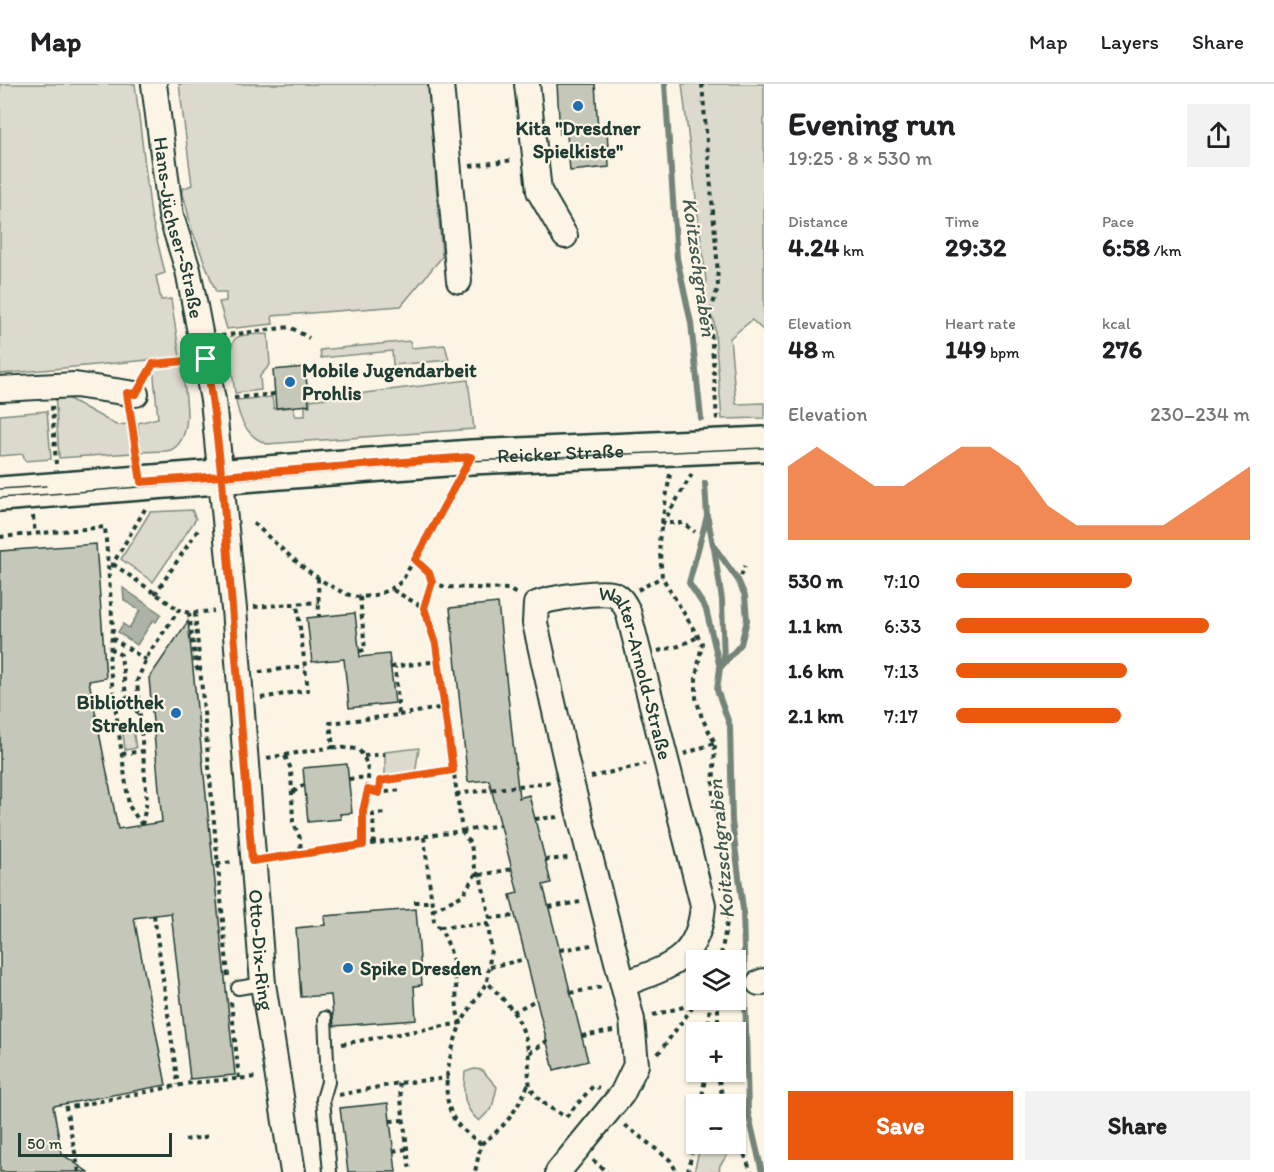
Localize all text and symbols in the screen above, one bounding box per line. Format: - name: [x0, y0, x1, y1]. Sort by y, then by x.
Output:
- text: Map: [30, 24, 81, 58]
- text: Map: [1029, 29, 1068, 54]
- text: Layers: [1101, 29, 1159, 54]
- text: Share: [1192, 29, 1244, 54]
- marker: Kita "Dresdner Spielkiste": [571, 99, 585, 113]
- text: Evening run: [788, 104, 955, 143]
- button: share: [1187, 104, 1250, 167]
- place label: Kita "Dresdner Spielkiste": [515, 116, 642, 164]
- street label: Hans-Jüchser-Straße: [149, 135, 209, 320]
- text: 19:25 · 8 × 530 m: [788, 146, 932, 170]
- water label: Koitzschgraben: [677, 196, 722, 339]
- text: Distance: [788, 212, 848, 231]
- text: Time: [945, 212, 979, 231]
- text: Pace: [1102, 212, 1134, 231]
- text: 4.24: [788, 231, 839, 263]
- text: 29:32: [945, 231, 1007, 263]
- text: 6:58: [1102, 231, 1150, 263]
- text: km: [839, 241, 864, 260]
- text: /km: [1150, 241, 1182, 260]
- text: Elevation: [788, 314, 852, 333]
- text: Heart rate: [945, 314, 1016, 333]
- text: kcal: [1102, 314, 1130, 333]
- pin: [180, 333, 231, 384]
- text: 48: [788, 333, 818, 365]
- text: 149: [945, 333, 986, 365]
- text: 276: [1102, 333, 1142, 365]
- icon: arrive: [189, 342, 222, 375]
- text: m: [818, 343, 835, 362]
- text: bpm: [986, 343, 1020, 362]
- place label: Mobile Jugendarbeit Prohlis: [302, 358, 477, 405]
- marker: Mobile Jugendarbeit Prohlis: [283, 375, 297, 389]
- text: Elevation: [788, 402, 867, 426]
- text: 230–234 m: [1150, 402, 1250, 426]
- street label: Reicker Straße: [497, 438, 624, 468]
- text: 530 m: [788, 569, 843, 593]
- text: 7:10: [884, 569, 920, 593]
- street label: Walter-Arnold-Straße: [598, 581, 677, 762]
- text: 1.1 km: [788, 614, 842, 638]
- text: 6:33: [884, 614, 921, 638]
- text: 1.6 km: [788, 659, 844, 683]
- text: 7:13: [884, 659, 919, 683]
- place label: Bibliothek Strehlen: [77, 690, 165, 737]
- text: 2.1 km: [788, 704, 844, 728]
- text: 7:17: [884, 704, 918, 728]
- marker: Bibliothek Strehlen: [169, 706, 183, 720]
- water label: Koitzschgraben: [702, 777, 739, 920]
- street label: Otto-Dix-Ring: [244, 888, 279, 1013]
- map controls: [686, 950, 746, 1154]
- button: layers: [686, 950, 746, 1010]
- place label: Spike Dresden: [360, 956, 483, 981]
- marker: Spike Dresden: [341, 961, 355, 975]
- button: +: [686, 1022, 746, 1082]
- button: Save: [788, 1091, 1013, 1160]
- button: Share: [1025, 1091, 1250, 1160]
- button: −: [686, 1094, 746, 1154]
- scale bar: [18, 1130, 172, 1158]
- text: 50 m: [27, 1134, 62, 1153]

